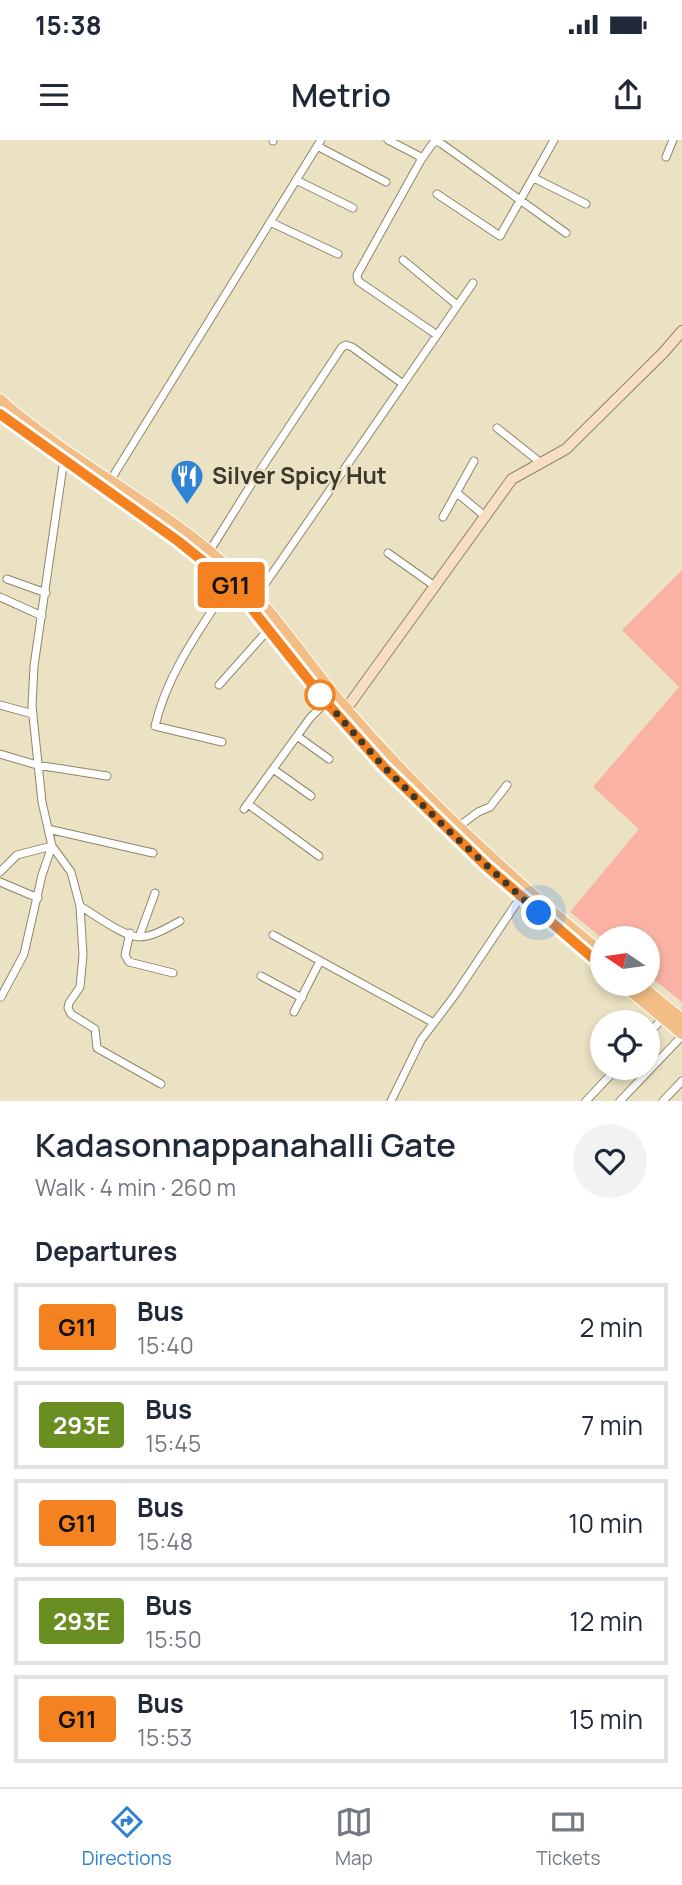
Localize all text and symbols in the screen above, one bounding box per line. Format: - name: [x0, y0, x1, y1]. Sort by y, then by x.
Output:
- text: 15:38: [35, 7, 102, 43]
- text: Metrio: [291, 73, 391, 117]
- icon: menu: [35, 76, 73, 114]
- icon: share: [609, 76, 647, 114]
- restaurant icon: Silver Spicy Hut: [168, 457, 206, 506]
- place label: Silver Spicy Hut: [212, 459, 387, 491]
- line badge: G11: [191, 562, 271, 608]
- text: G11: [212, 568, 250, 601]
- unlabelled marker: [305, 680, 335, 710]
- your location: [521, 895, 556, 930]
- north arrow: [590, 926, 660, 996]
- map controls: [590, 926, 660, 1080]
- button: locate: [590, 1010, 660, 1080]
- text: Kadasonnappanahalli Gate: [35, 1122, 456, 1167]
- button: heart: [573, 1124, 647, 1198]
- text: Walk · 4 min · 260 m: [35, 1171, 236, 1203]
- text: Departures: [35, 1233, 177, 1269]
- text: Bus: [137, 1293, 184, 1329]
- text: 2 min: [579, 1309, 643, 1345]
- text: G11: [58, 1310, 97, 1343]
- text: 15:40: [137, 1329, 194, 1361]
- text: Bus: [145, 1391, 192, 1427]
- text: 7 min: [581, 1407, 643, 1443]
- text: 293E: [53, 1408, 110, 1441]
- text: 15:45: [145, 1427, 201, 1459]
- text: Bus: [137, 1489, 184, 1525]
- text: 10 min: [568, 1505, 643, 1541]
- text: G11: [58, 1506, 97, 1539]
- text: 15:48: [137, 1525, 193, 1557]
- text: Bus: [145, 1587, 192, 1623]
- text: 12 min: [569, 1603, 643, 1639]
- text: 293E: [53, 1604, 110, 1637]
- text: 15:50: [145, 1623, 202, 1655]
- text: Bus: [137, 1685, 184, 1721]
- text: 15 min: [569, 1701, 643, 1737]
- text: G11: [58, 1702, 97, 1735]
- text: 15:53: [137, 1721, 192, 1753]
- tab: Directions: [82, 1803, 172, 1871]
- tab: Map: [335, 1803, 373, 1871]
- tab: Tickets: [536, 1803, 600, 1871]

